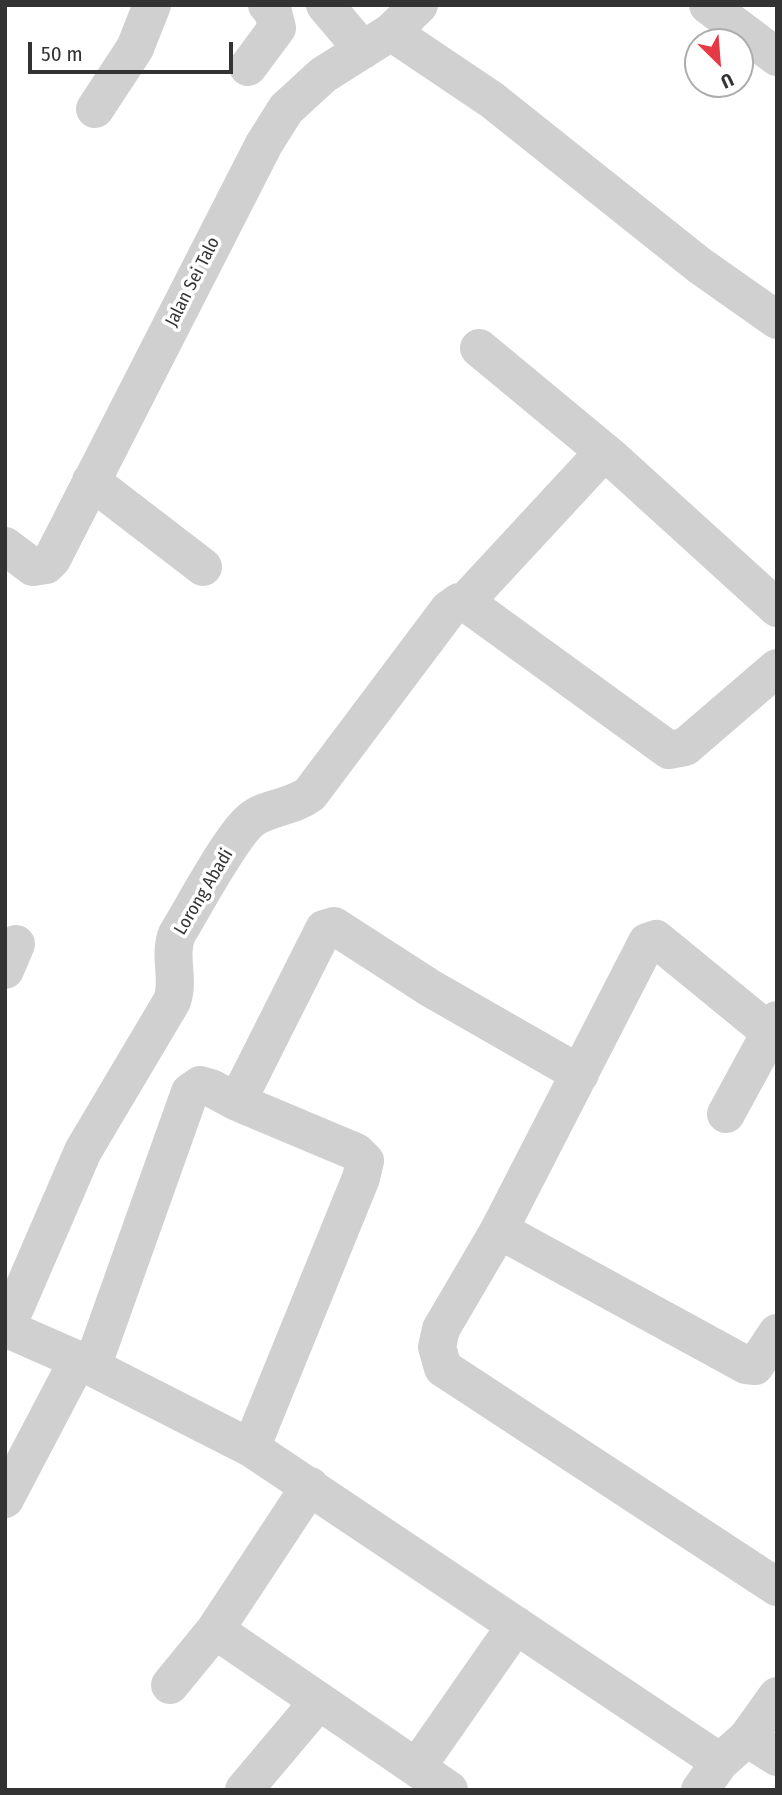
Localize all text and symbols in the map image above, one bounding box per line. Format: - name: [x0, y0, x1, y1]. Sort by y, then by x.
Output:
- scale bar: [32, 28, 236, 72]
- north arrow: [684, 28, 754, 98]
- text: 50 m: [41, 41, 83, 67]
- text: U: [717, 68, 737, 93]
- street label: Jalan Sei Talo: [161, 234, 225, 330]
- street label: Lorong Abadi: [170, 845, 238, 939]

